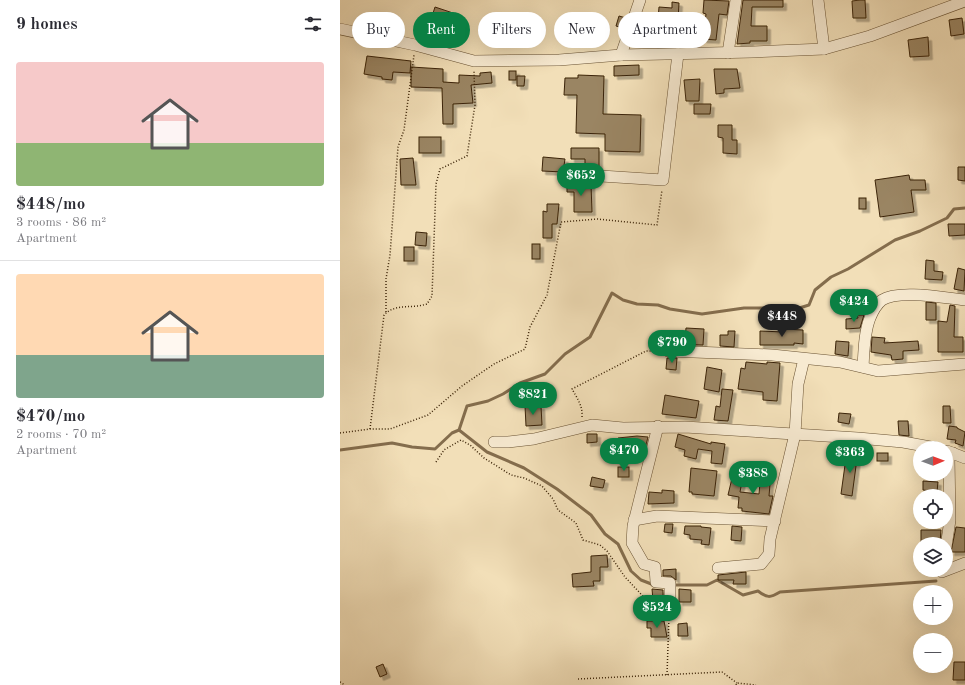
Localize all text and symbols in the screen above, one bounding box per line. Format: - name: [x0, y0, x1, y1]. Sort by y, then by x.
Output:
- chip: Buy: [352, 12, 405, 48]
- chip: Rent: [413, 12, 470, 48]
- chip: Filters: [478, 12, 546, 48]
- chip: New: [554, 12, 610, 48]
- chip: Apartment: [618, 12, 711, 48]
- icon: filters: [302, 13, 324, 35]
- text: 9 homes: [16, 16, 78, 33]
- icon: home: [134, 88, 206, 160]
- pin: $652: [557, 163, 605, 197]
- text: $652: [566, 169, 596, 182]
- text: $448/mo: [16, 196, 85, 213]
- text: 3 rooms · 86 m²: [16, 216, 106, 229]
- text: Apartment: [16, 232, 77, 245]
- pin: $424: [830, 289, 878, 323]
- text: $424: [839, 295, 869, 308]
- icon: home: [134, 300, 206, 372]
- pin: $448: [758, 304, 806, 338]
- text: $448: [767, 310, 797, 323]
- pin: $790: [648, 330, 696, 364]
- text: $790: [657, 336, 687, 349]
- pin: $821: [509, 382, 557, 416]
- text: $821: [518, 388, 548, 401]
- text: $470/mo: [16, 408, 85, 425]
- text: 2 rooms · 70 m²: [16, 428, 106, 441]
- pin: $470: [600, 438, 648, 472]
- pin: $363: [826, 440, 874, 474]
- north arrow: [913, 441, 953, 481]
- map controls: [913, 441, 953, 673]
- text: Apartment: [16, 444, 77, 457]
- text: $470: [609, 444, 639, 457]
- text: $363: [835, 446, 865, 459]
- pin: $388: [729, 461, 777, 495]
- text: $388: [738, 467, 768, 480]
- button: locate: [913, 489, 953, 529]
- button: layers: [913, 537, 953, 577]
- button: +: [913, 585, 953, 625]
- pin: $524: [633, 595, 681, 629]
- text: $524: [642, 601, 672, 614]
- button: −: [913, 633, 953, 673]

